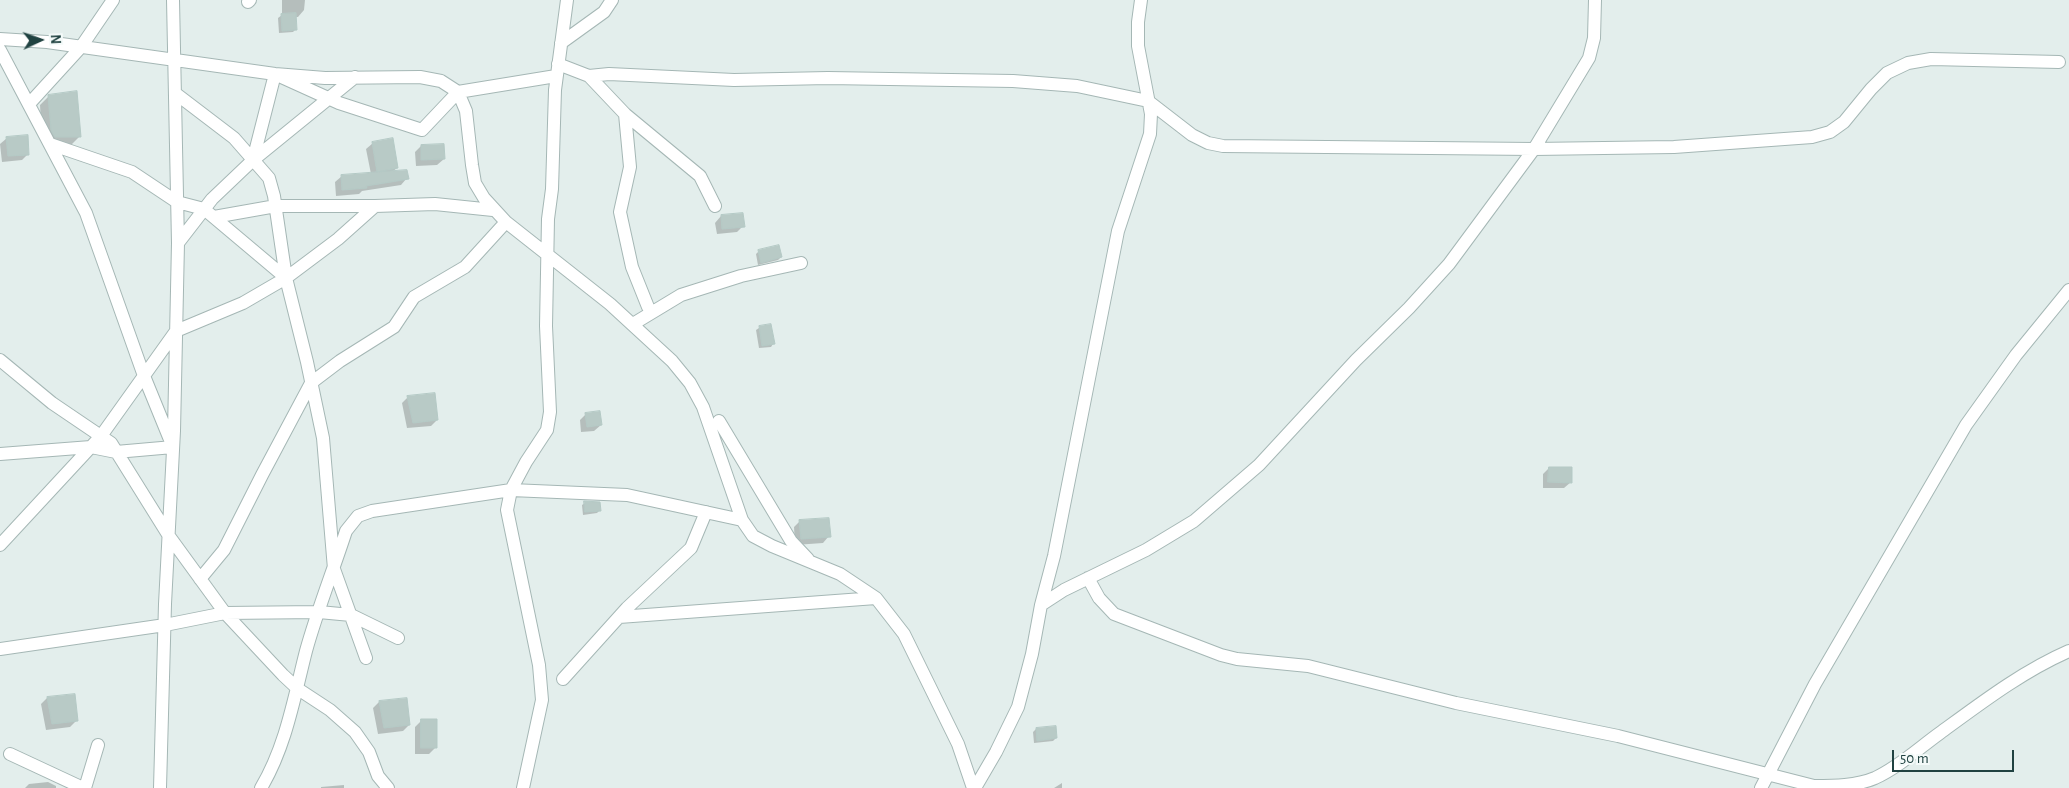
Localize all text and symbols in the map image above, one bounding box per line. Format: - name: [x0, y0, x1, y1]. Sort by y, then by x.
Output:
- north arrow: [15, 15, 65, 65]
- text: N: [48, 34, 62, 44]
- scale bar: [1894, 740, 2016, 772]
- text: 50 m: [1900, 751, 1929, 766]

